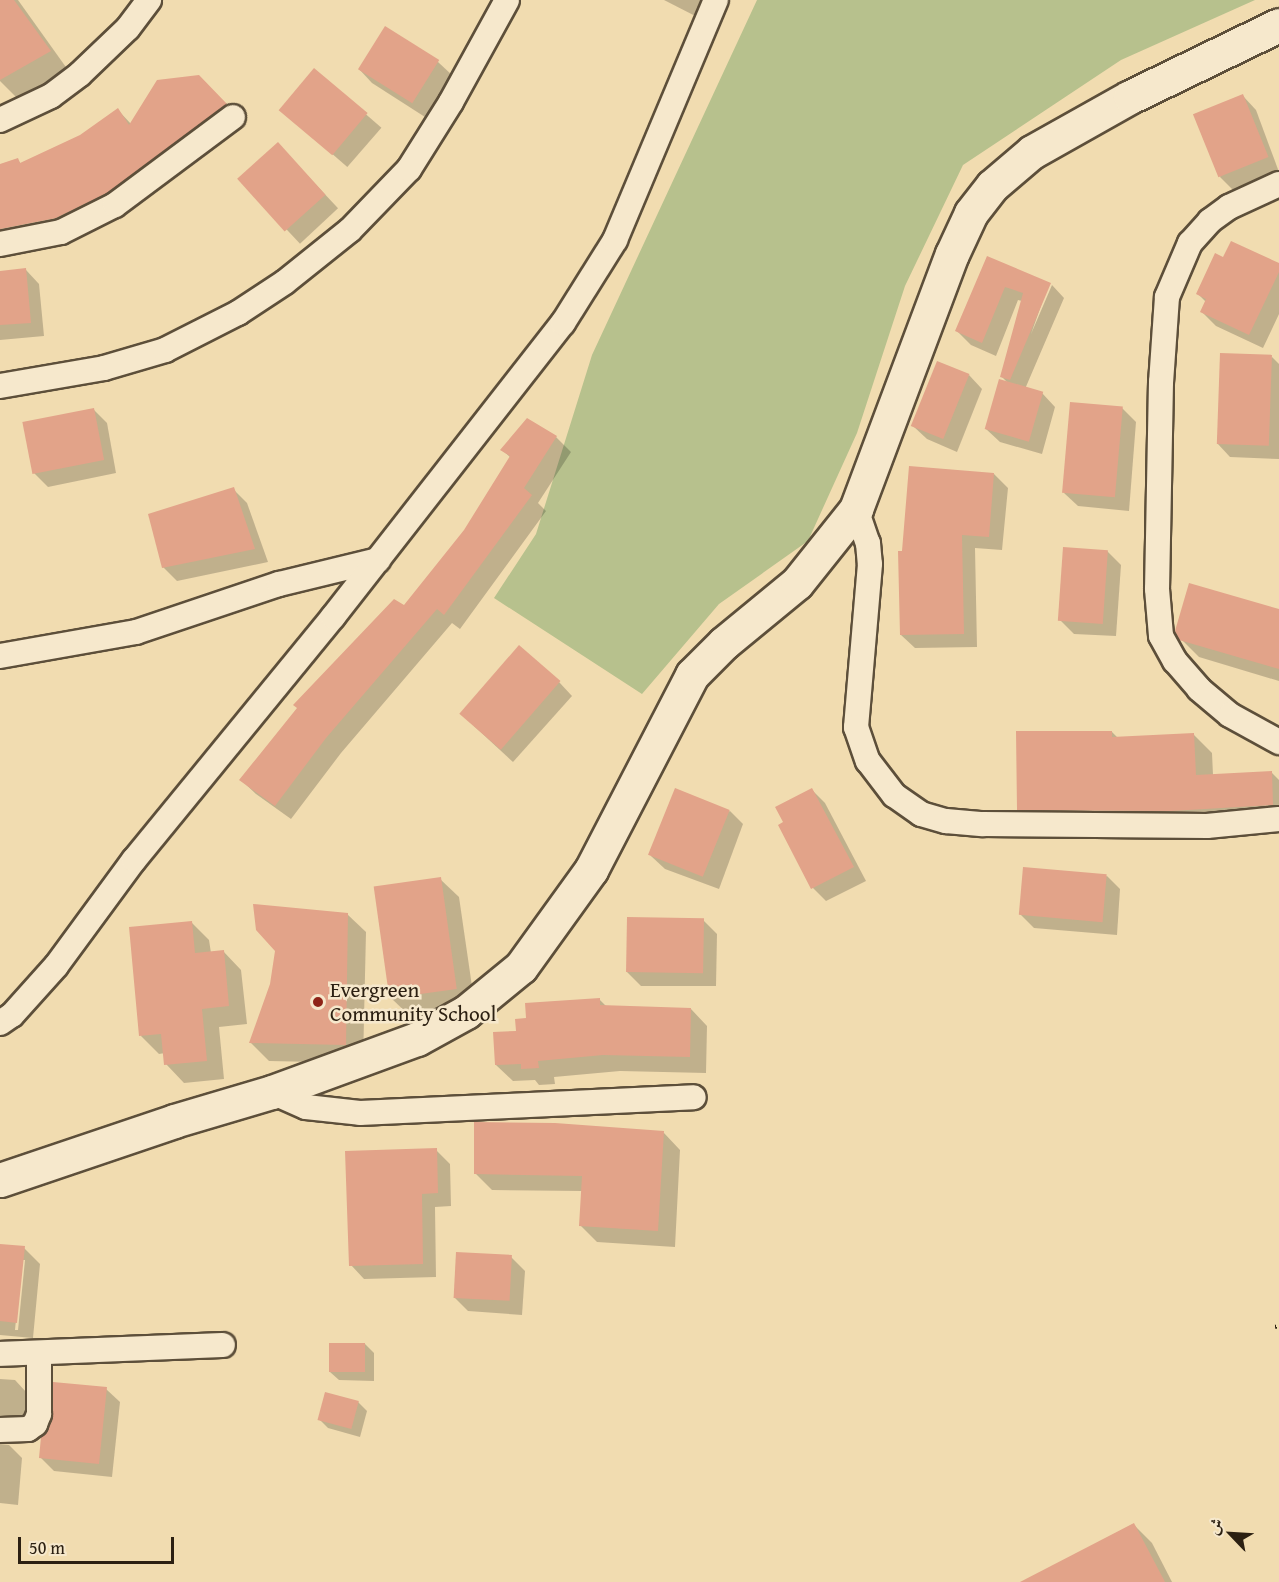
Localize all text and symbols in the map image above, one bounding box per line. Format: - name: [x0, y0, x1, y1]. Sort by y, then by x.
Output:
- place label: Evergreen Community School: [330, 977, 496, 1027]
- marker: Evergreen Community School: [311, 995, 325, 1009]
- north arrow: [1201, 1504, 1261, 1564]
- text: ش: [1200, 1514, 1229, 1539]
- scale bar: [21, 1525, 177, 1563]
- text: 50 m: [29, 1534, 65, 1561]

